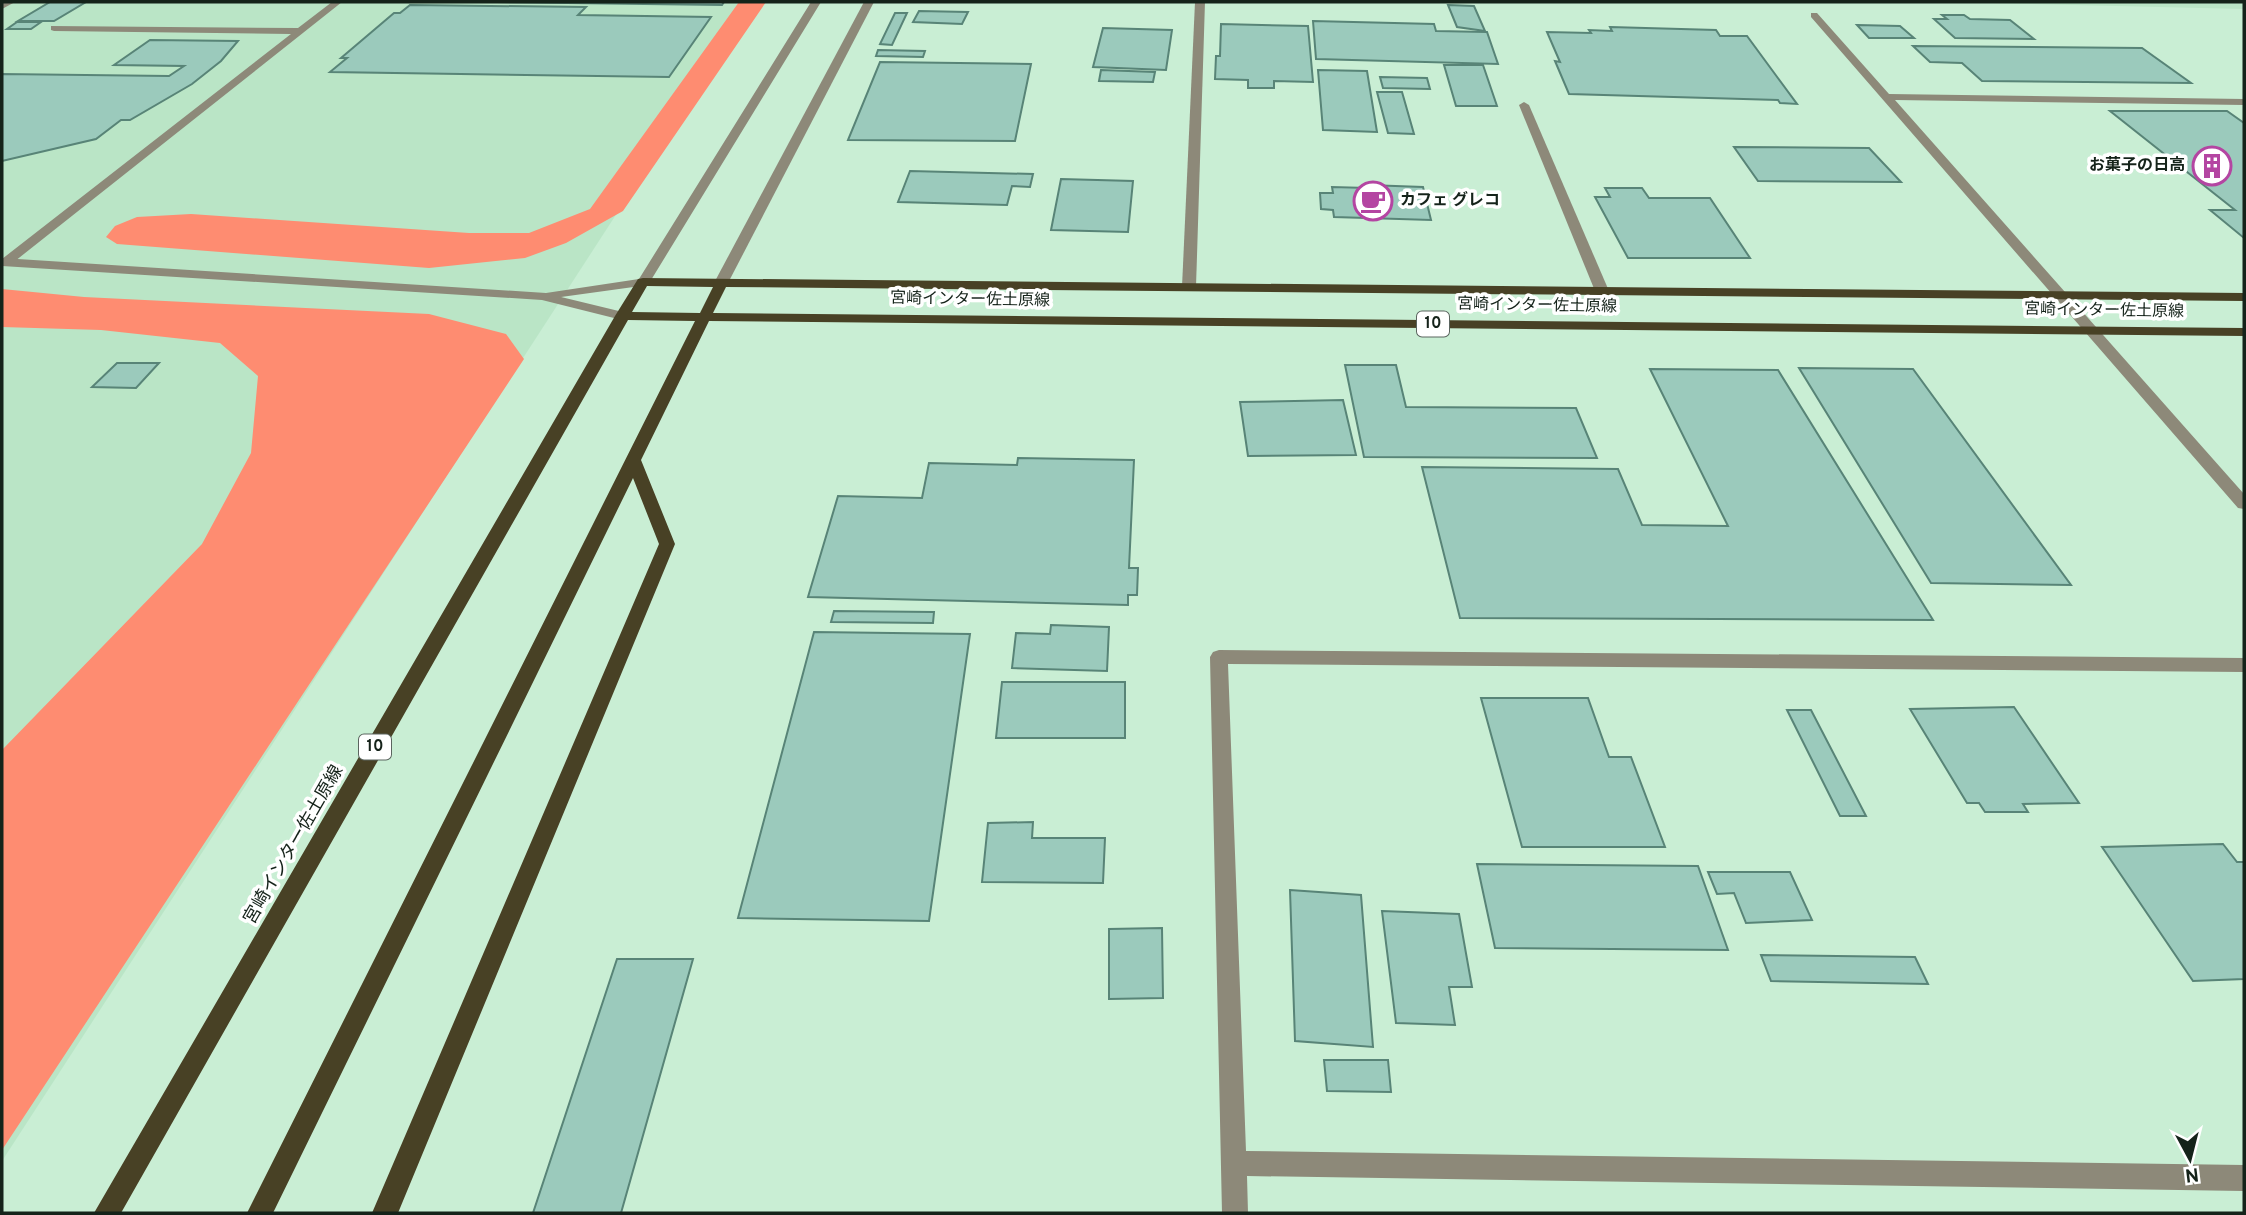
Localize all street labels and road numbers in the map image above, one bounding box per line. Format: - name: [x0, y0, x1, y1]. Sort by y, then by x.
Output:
- street label: 宮崎インター佐土原線: [890, 289, 1050, 311]
- street label: 宮崎インター佐土原線: [1457, 295, 1617, 317]
- street label: 宮崎インター佐土原線: [2024, 300, 2184, 322]
- road number: 10: [1417, 312, 1449, 336]
- road number: 10: [359, 734, 391, 760]
- street label: 宮崎インター佐土原線: [239, 761, 349, 929]

